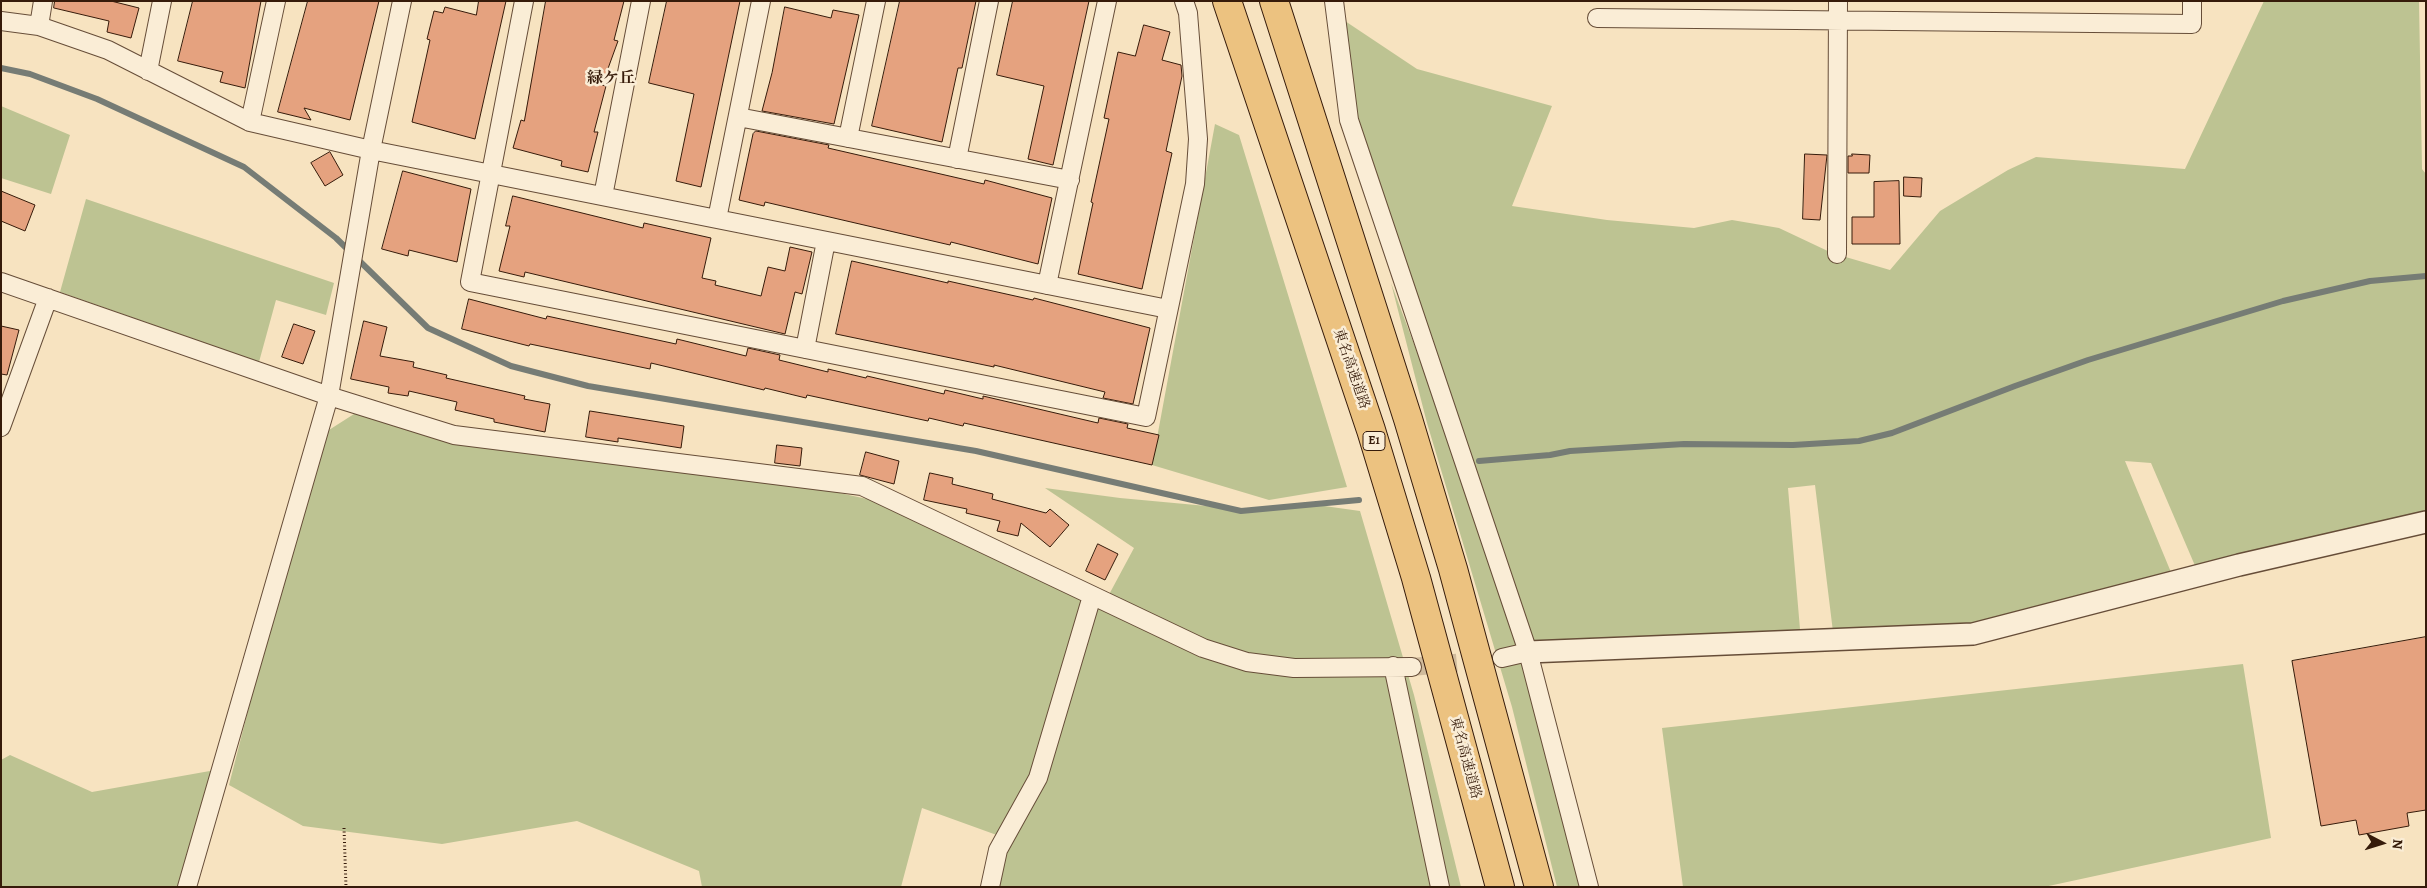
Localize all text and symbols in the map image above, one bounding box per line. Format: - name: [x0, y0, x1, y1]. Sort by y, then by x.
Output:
- district label: 緑ケ丘: [587, 69, 635, 89]
- street label: 東名高速道路: [1329, 327, 1373, 411]
- road number: E1: [1363, 432, 1385, 451]
- street label: 東名高速道路: [1446, 715, 1484, 801]
- north arrow: [2357, 818, 2407, 868]
- text: N: [2388, 838, 2407, 850]

